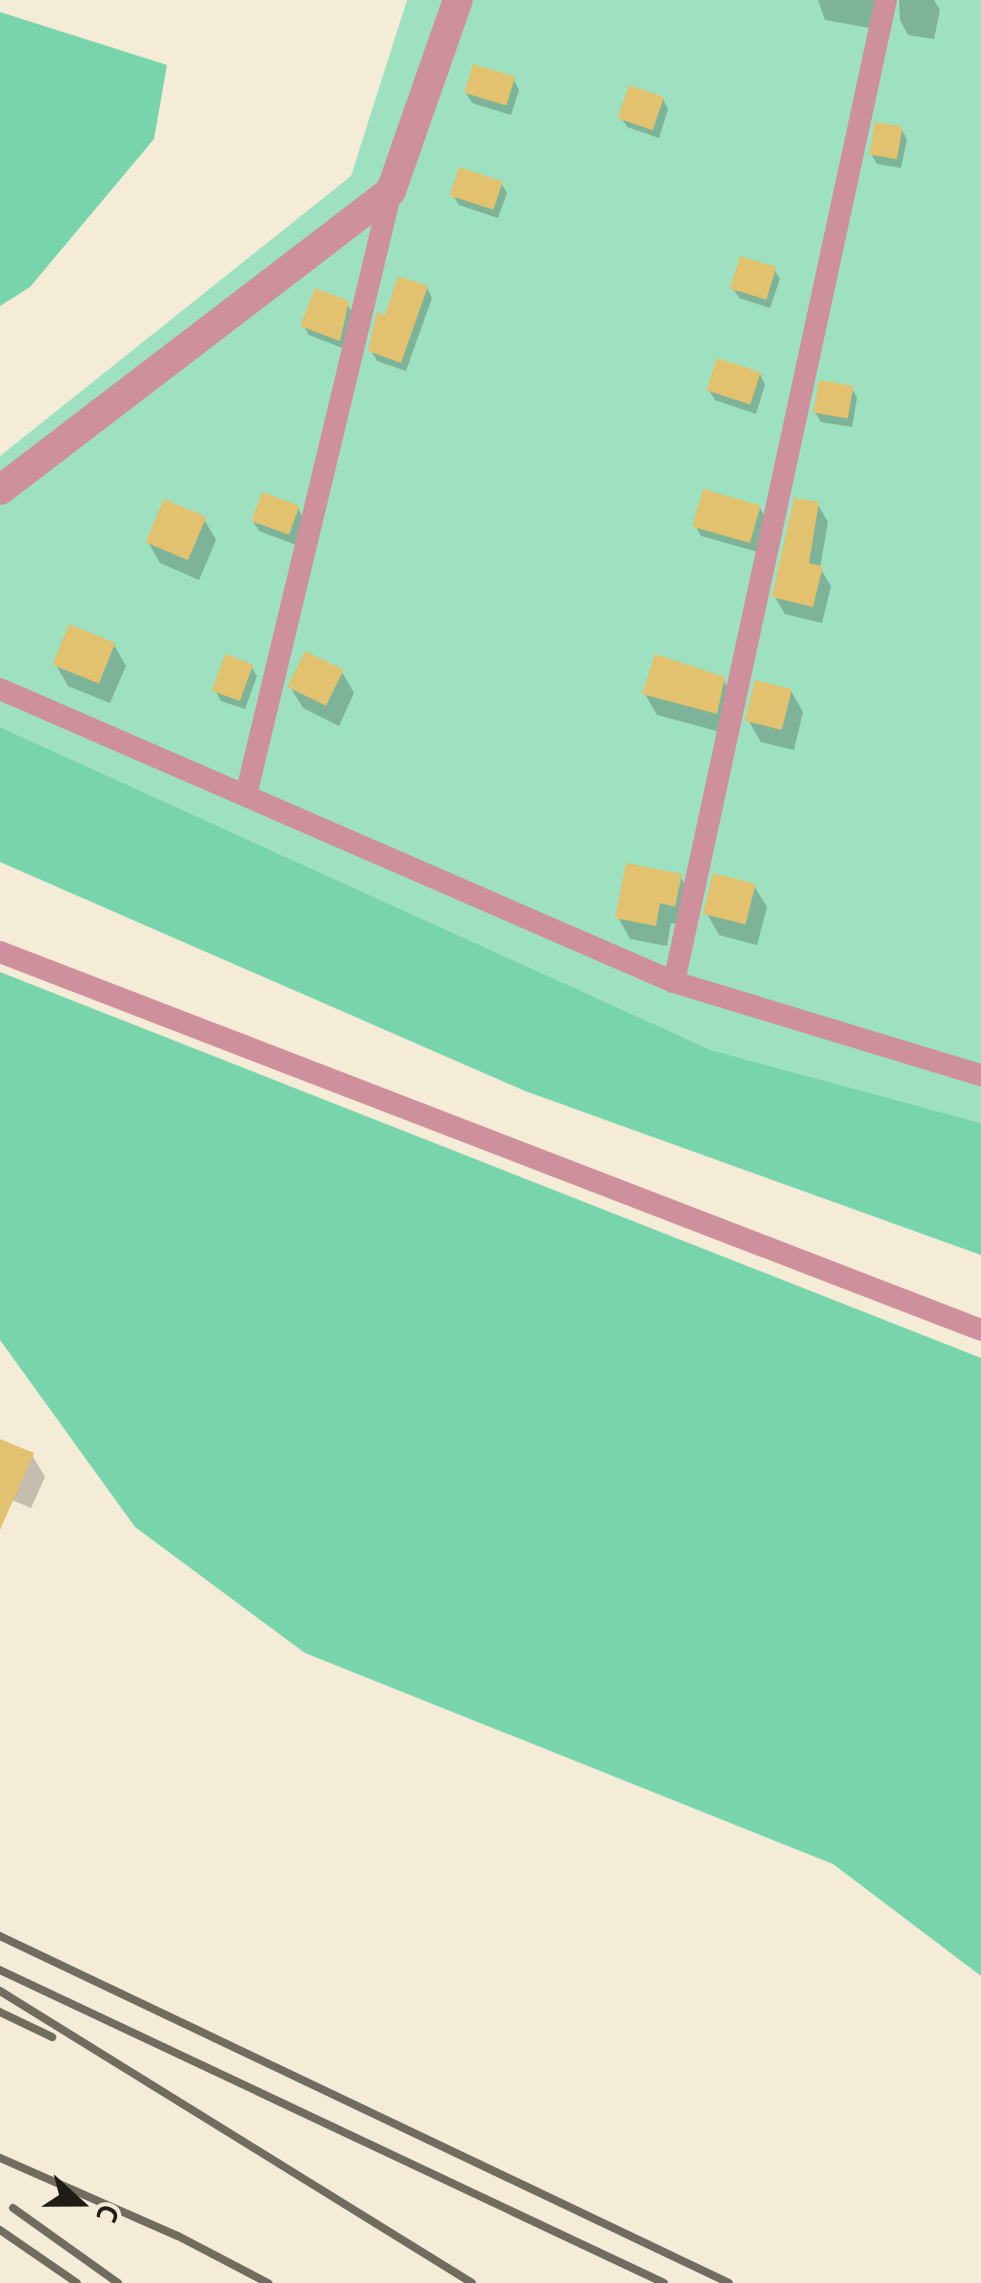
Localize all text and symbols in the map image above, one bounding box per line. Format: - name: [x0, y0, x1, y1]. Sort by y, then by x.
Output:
- north arrow: [30, 2153, 130, 2253]
- text: С: [88, 2200, 129, 2228]

